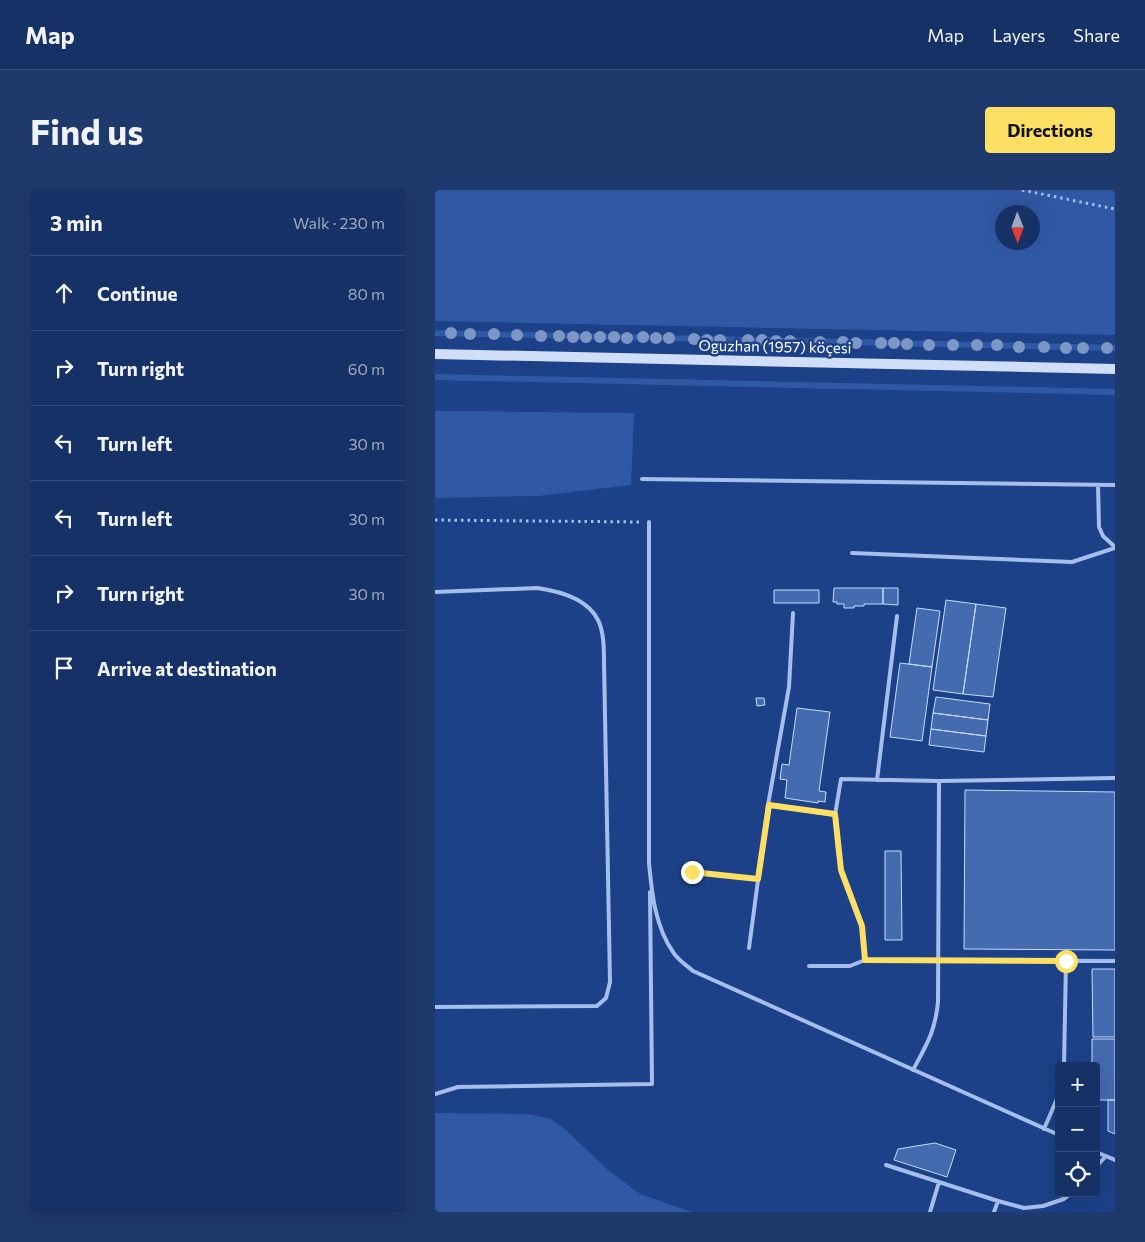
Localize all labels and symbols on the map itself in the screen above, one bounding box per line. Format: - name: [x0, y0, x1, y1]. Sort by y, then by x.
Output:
- north arrow: [995, 205, 1040, 250]
- street label: Oguzhan (1957) köçesi: [698, 336, 852, 356]
- route end: [681, 861, 704, 884]
- route start: [1055, 950, 1078, 973]

